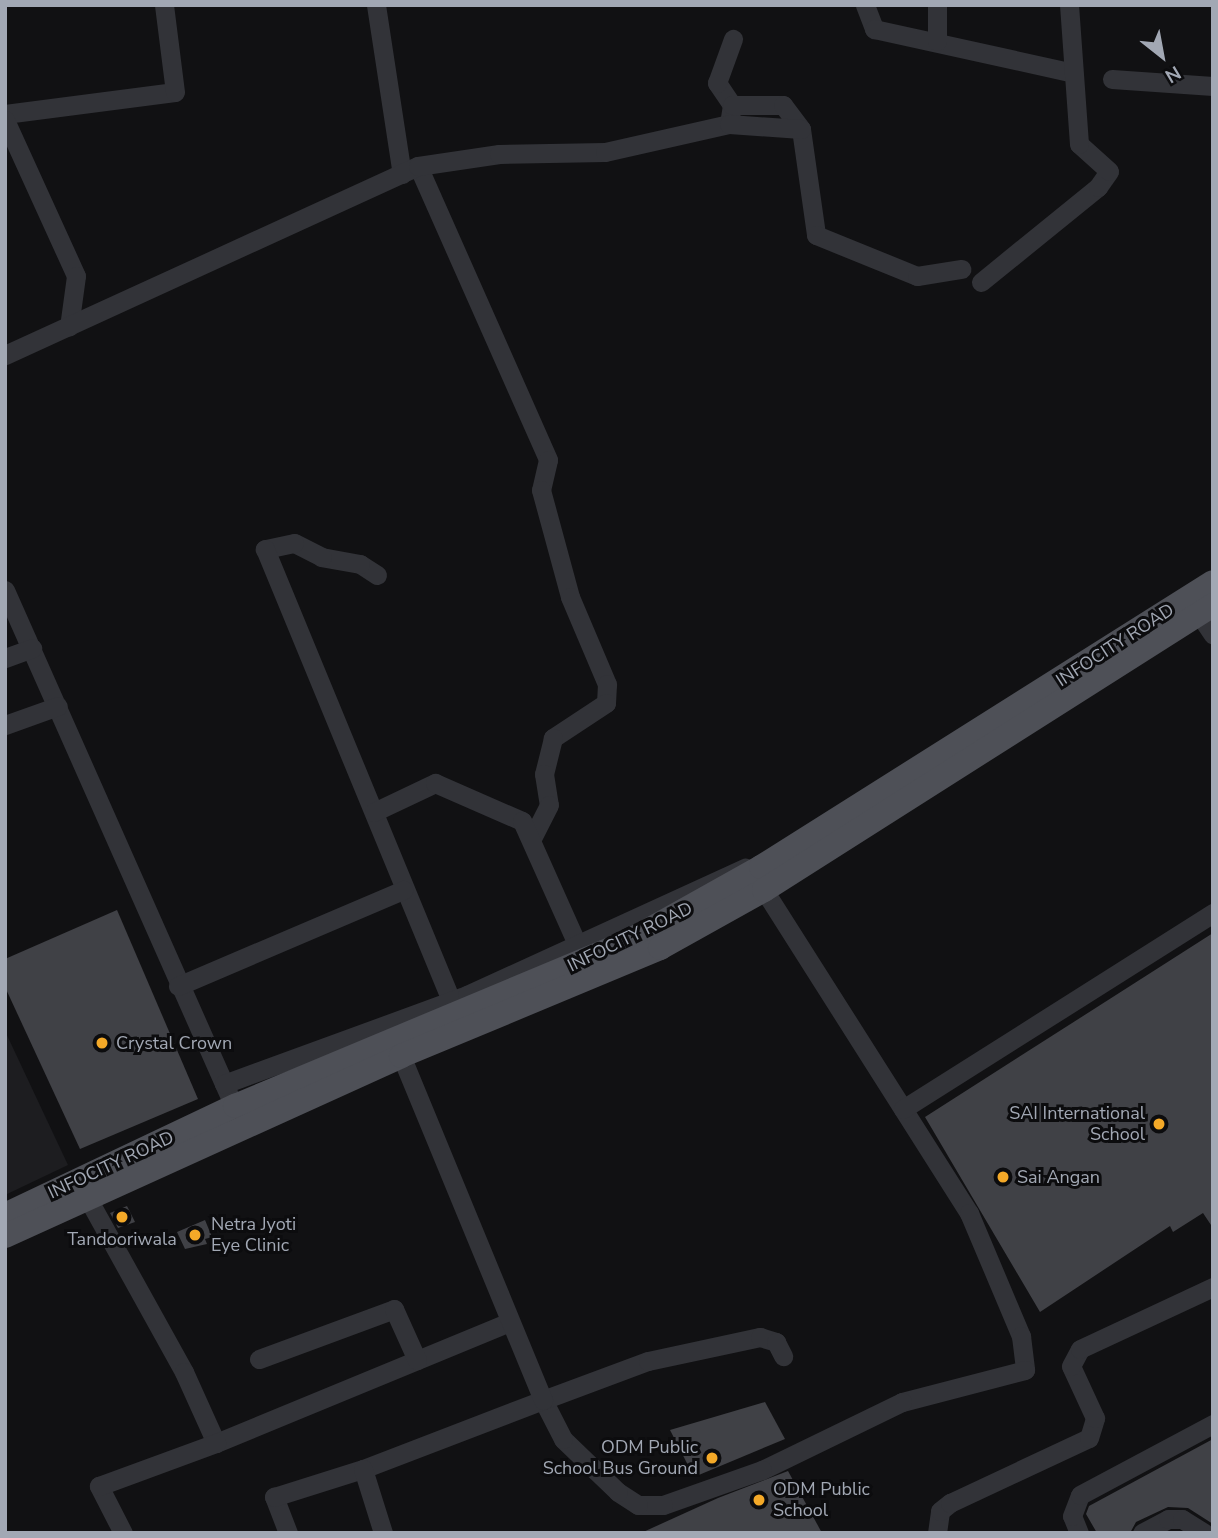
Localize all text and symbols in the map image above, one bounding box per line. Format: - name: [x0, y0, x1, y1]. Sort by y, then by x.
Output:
- north arrow: [1127, 21, 1197, 91]
- text: N: [1160, 59, 1186, 89]
- street label: INFOCITY ROAD: [1052, 599, 1178, 691]
- street label: INFOCITY ROAD: [564, 897, 696, 977]
- place label: Crystal Crown: [116, 1032, 232, 1054]
- marker: Crystal Crown: [94, 1035, 110, 1051]
- place label: SAI International School: [1009, 1103, 1145, 1146]
- marker: SAI International School: [1151, 1116, 1167, 1132]
- street label: INFOCITY ROAD: [45, 1126, 177, 1204]
- place label: Sai Angan: [1017, 1166, 1100, 1188]
- marker: Sai Angan: [995, 1169, 1011, 1185]
- marker: Tandooriwala: [114, 1209, 130, 1225]
- place label: Netra Jyoti Eye Clinic: [211, 1214, 296, 1256]
- marker: Netra Jyoti Eye Clinic: [185, 1225, 205, 1245]
- place label: Tandooriwala: [67, 1228, 177, 1250]
- place label: ODM Public School Bus Ground: [543, 1437, 698, 1480]
- marker: ODM Public School Bus Ground: [704, 1450, 720, 1466]
- place label: ODM Public School: [773, 1479, 870, 1522]
- marker: ODM Public School: [751, 1492, 767, 1508]

